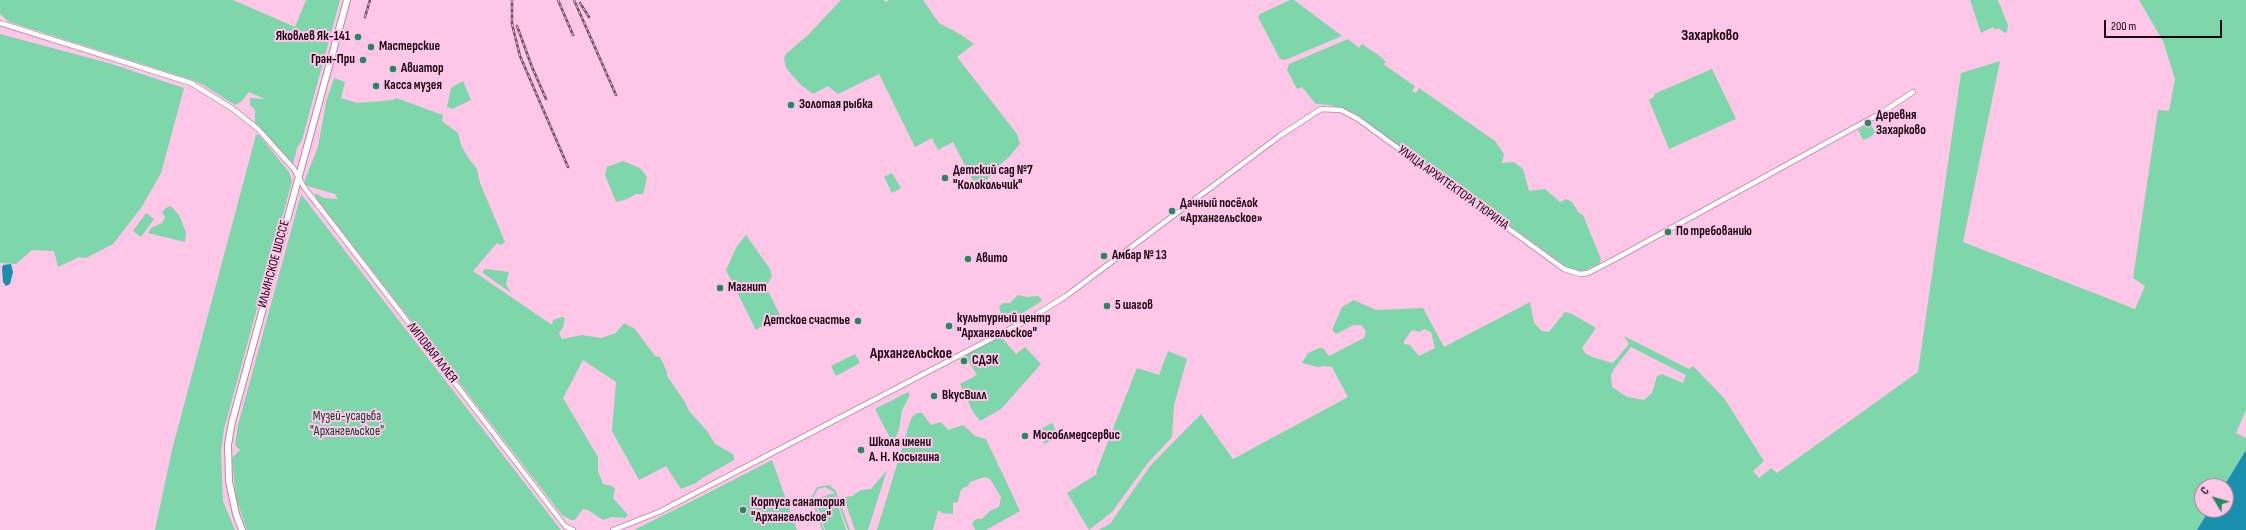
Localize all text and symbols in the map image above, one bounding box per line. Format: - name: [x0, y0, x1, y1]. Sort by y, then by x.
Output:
- scale bar: [2106, 12, 2224, 38]
- text: 200 m: [2111, 19, 2136, 34]
- district label: Захарково: [1681, 27, 1739, 45]
- place label: Яковлев Як-141: [276, 29, 350, 45]
- marker: Яковлев Як-141: [353, 32, 363, 42]
- place label: Мастерские: [379, 39, 440, 55]
- marker: Мастерские: [366, 42, 376, 52]
- place label: Гран-При: [311, 52, 355, 68]
- marker: Гран-При: [358, 55, 368, 65]
- place label: Авиатор: [401, 61, 444, 77]
- marker: Авиатор: [388, 64, 398, 74]
- place label: Касса музея: [384, 78, 442, 94]
- marker: Касса музея: [371, 81, 381, 91]
- place label: Золотая рыбка: [799, 97, 873, 113]
- marker: Золотая рыбка: [786, 100, 796, 110]
- place label: Деревня Захарково: [1876, 108, 1926, 139]
- marker: Деревня Захарково: [1863, 118, 1873, 128]
- street label: УЛИЦА АРХИТЕКТОРА ТЮРИНА: [1394, 143, 1512, 233]
- place label: Детский сад №7 "Колокольчик": [953, 163, 1033, 194]
- marker: Детский сад №7 "Колокольчик": [940, 173, 950, 183]
- place label: Дачный посёлок «Архангельское»: [1180, 196, 1263, 227]
- marker: Дачный посёлок «Архангельское»: [1167, 206, 1177, 216]
- street label: ИЛЬИНСКОЕ ШОССЕ: [255, 219, 293, 309]
- place label: По требованию: [1676, 224, 1752, 240]
- marker: По требованию: [1663, 227, 1673, 237]
- place label: Амбар № 13: [1112, 248, 1167, 264]
- place label: Авито: [976, 251, 1008, 267]
- marker: Амбар № 13: [1099, 251, 1109, 261]
- marker: Авито: [963, 254, 973, 264]
- place label: Магнит: [728, 280, 767, 296]
- marker: Магнит: [715, 283, 725, 293]
- place label: 5 шагов: [1115, 298, 1153, 314]
- marker: 5 шагов: [1102, 301, 1112, 311]
- place label: культурный центр "Архангельское": [957, 311, 1051, 342]
- place label: Детское счастье: [764, 313, 850, 329]
- marker: Детское счастье: [853, 316, 863, 326]
- street label: ЛИПОВАЯ АЛЛЕЯ: [404, 320, 460, 386]
- marker: культурный центр "Архангельское": [944, 321, 954, 331]
- district label: Архангельское: [870, 345, 952, 363]
- place label: СДЭК: [972, 353, 998, 369]
- marker: СДЭК: [959, 356, 969, 366]
- place label: ВкусВилл: [942, 388, 987, 404]
- marker: ВкусВилл: [929, 391, 939, 401]
- park label: Музей-усадьба "Архангельское": [310, 409, 384, 440]
- place label: Мособлмедсервис: [1033, 428, 1120, 444]
- marker: Мособлмедсервис: [1020, 431, 1030, 441]
- place label: Школа имени А. Н. Косыгина: [869, 435, 939, 466]
- marker: Школа имени А. Н. Косыгина: [856, 445, 866, 455]
- north arrow: [2194, 478, 2234, 518]
- text: С: [2198, 485, 2212, 497]
- place label: Корпуса санатория "Архангельское": [751, 495, 845, 526]
- marker: Корпуса санатория "Архангельское": [738, 505, 748, 515]

